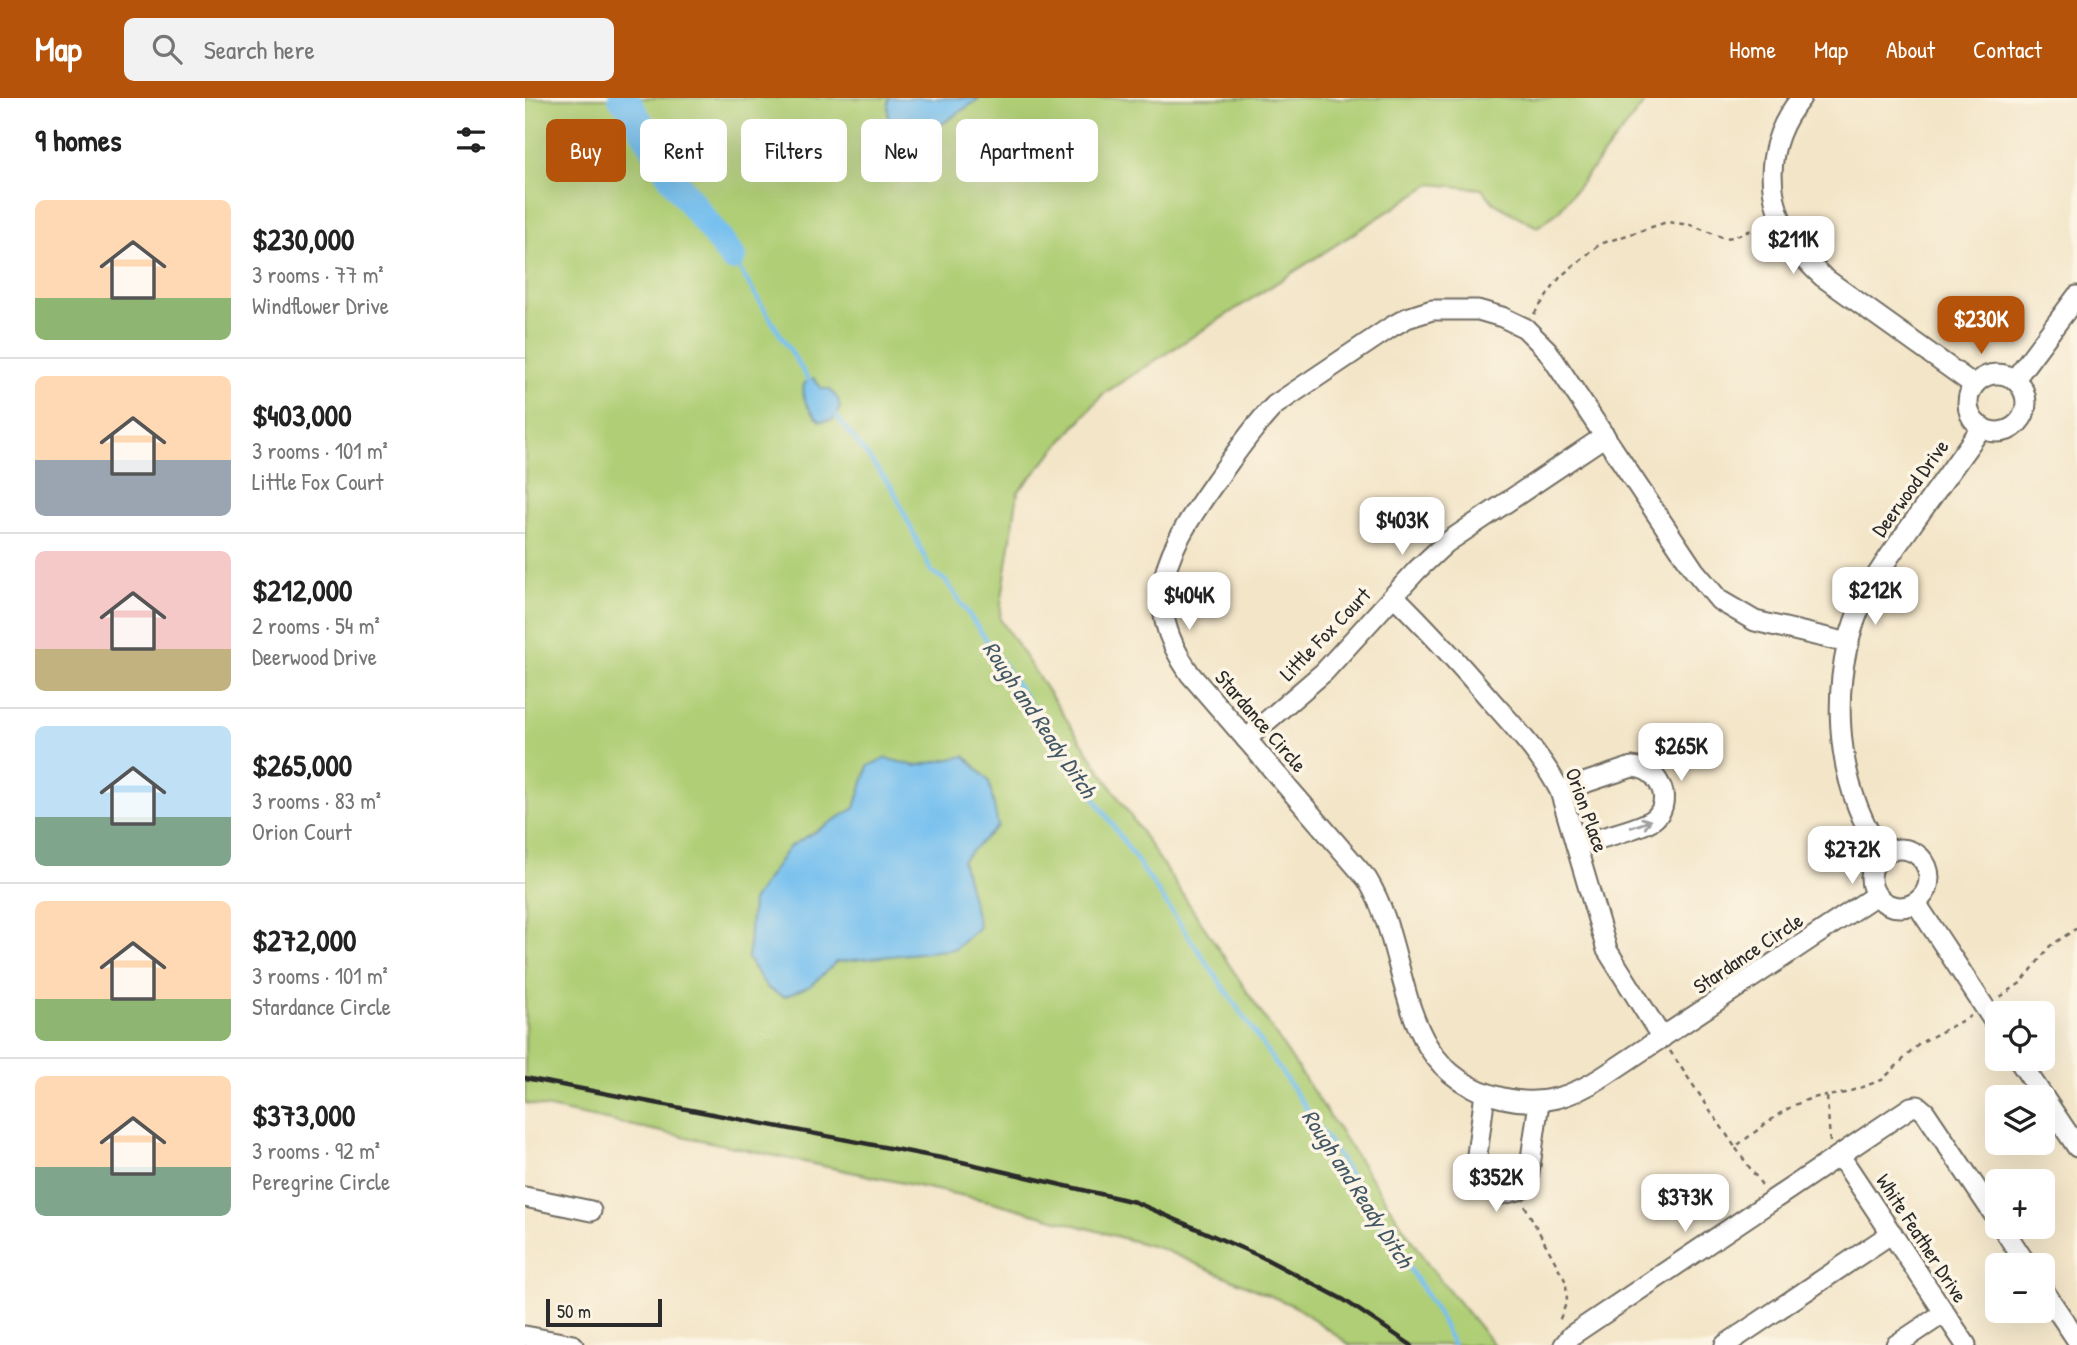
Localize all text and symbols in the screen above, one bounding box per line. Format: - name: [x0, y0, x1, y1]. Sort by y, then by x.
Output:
- search box: [124, 18, 614, 81]
- text: Map: [35, 27, 82, 71]
- icon: search: [148, 30, 186, 68]
- text: Search here: [204, 32, 315, 67]
- text: Home: [1729, 33, 1776, 65]
- text: Map: [1814, 33, 1848, 65]
- text: About: [1886, 33, 1935, 65]
- text: Contact: [1973, 33, 2042, 65]
- chip: Buy: [546, 119, 626, 182]
- chip: Rent: [640, 119, 727, 182]
- chip: Filters: [741, 119, 847, 182]
- chip: New: [861, 119, 942, 182]
- chip: Apartment: [956, 119, 1098, 182]
- text: 9 homes: [35, 120, 122, 160]
- icon: filters: [452, 121, 490, 159]
- pin: $211K: [1744, 216, 1842, 276]
- text: $230,000: [252, 219, 355, 259]
- text: $211K: [1767, 223, 1819, 254]
- icon: home: [91, 228, 175, 312]
- text: 3 rooms · 77 m²: [252, 259, 384, 290]
- text: Windflower Drive: [252, 290, 389, 321]
- pin: $230K: [1932, 296, 2030, 356]
- text: $230K: [1953, 303, 2009, 334]
- text: $403,000: [252, 395, 352, 435]
- icon: home: [91, 404, 175, 488]
- street label: Deerwood Drive: [1865, 433, 1955, 543]
- text: 3 rooms · 101 m²: [252, 435, 388, 466]
- text: Little Fox Court: [252, 466, 383, 497]
- pin: $403K: [1353, 498, 1451, 557]
- text: $403K: [1376, 504, 1428, 535]
- pin: $212K: [1826, 568, 1924, 627]
- text: $212,000: [252, 570, 353, 610]
- pin: $404K: [1140, 573, 1238, 632]
- text: $212K: [1848, 574, 1902, 605]
- icon: home: [91, 579, 175, 663]
- text: $404K: [1163, 579, 1215, 610]
- street label: Little Fox Court: [1273, 580, 1378, 687]
- text: 2 rooms · 54 m²: [252, 610, 380, 641]
- water label: Rough and Ready Ditch: [975, 634, 1105, 805]
- text: Deerwood Drive: [252, 641, 377, 672]
- street label: Stardance Circle: [1208, 664, 1314, 778]
- pin: $265K: [1632, 724, 1730, 783]
- text: $265K: [1654, 730, 1708, 761]
- text: $265,000: [252, 745, 352, 785]
- icon: home: [91, 754, 175, 838]
- street label: Orion Place: [1558, 764, 1616, 856]
- text: 3 rooms · 83 m²: [252, 785, 381, 816]
- text: Orion Court: [252, 816, 352, 847]
- one-way arrow: [1630, 817, 1652, 829]
- pin: $272K: [1803, 826, 1901, 886]
- text: $272K: [1824, 833, 1880, 864]
- street label: Stardance Circle: [1687, 906, 1809, 1000]
- text: $272,000: [252, 920, 357, 960]
- icon: home: [91, 929, 175, 1013]
- text: 3 rooms · 101 m²: [252, 960, 388, 991]
- text: Stardance Circle: [252, 991, 391, 1022]
- map controls: [1985, 1001, 2055, 1323]
- button: locate: [1985, 1001, 2055, 1071]
- button: layers: [1985, 1085, 2055, 1155]
- text: $373,000: [252, 1095, 355, 1135]
- water label: Rough and Ready Ditch: [1294, 1103, 1422, 1275]
- icon: home: [91, 1104, 175, 1188]
- text: 3 rooms · 92 m²: [252, 1135, 380, 1166]
- pin: $352K: [1447, 1154, 1545, 1214]
- text: $352K: [1469, 1161, 1523, 1192]
- text: Peregrine Circle: [252, 1166, 390, 1197]
- street label: White Feather Drive: [1869, 1168, 1975, 1308]
- button: +: [1985, 1169, 2055, 1239]
- pin: $373K: [1636, 1174, 1734, 1234]
- text: $373K: [1657, 1181, 1713, 1212]
- button: −: [1985, 1253, 2055, 1323]
- scale bar: [546, 1296, 661, 1328]
- text: 50 m: [557, 1298, 591, 1324]

